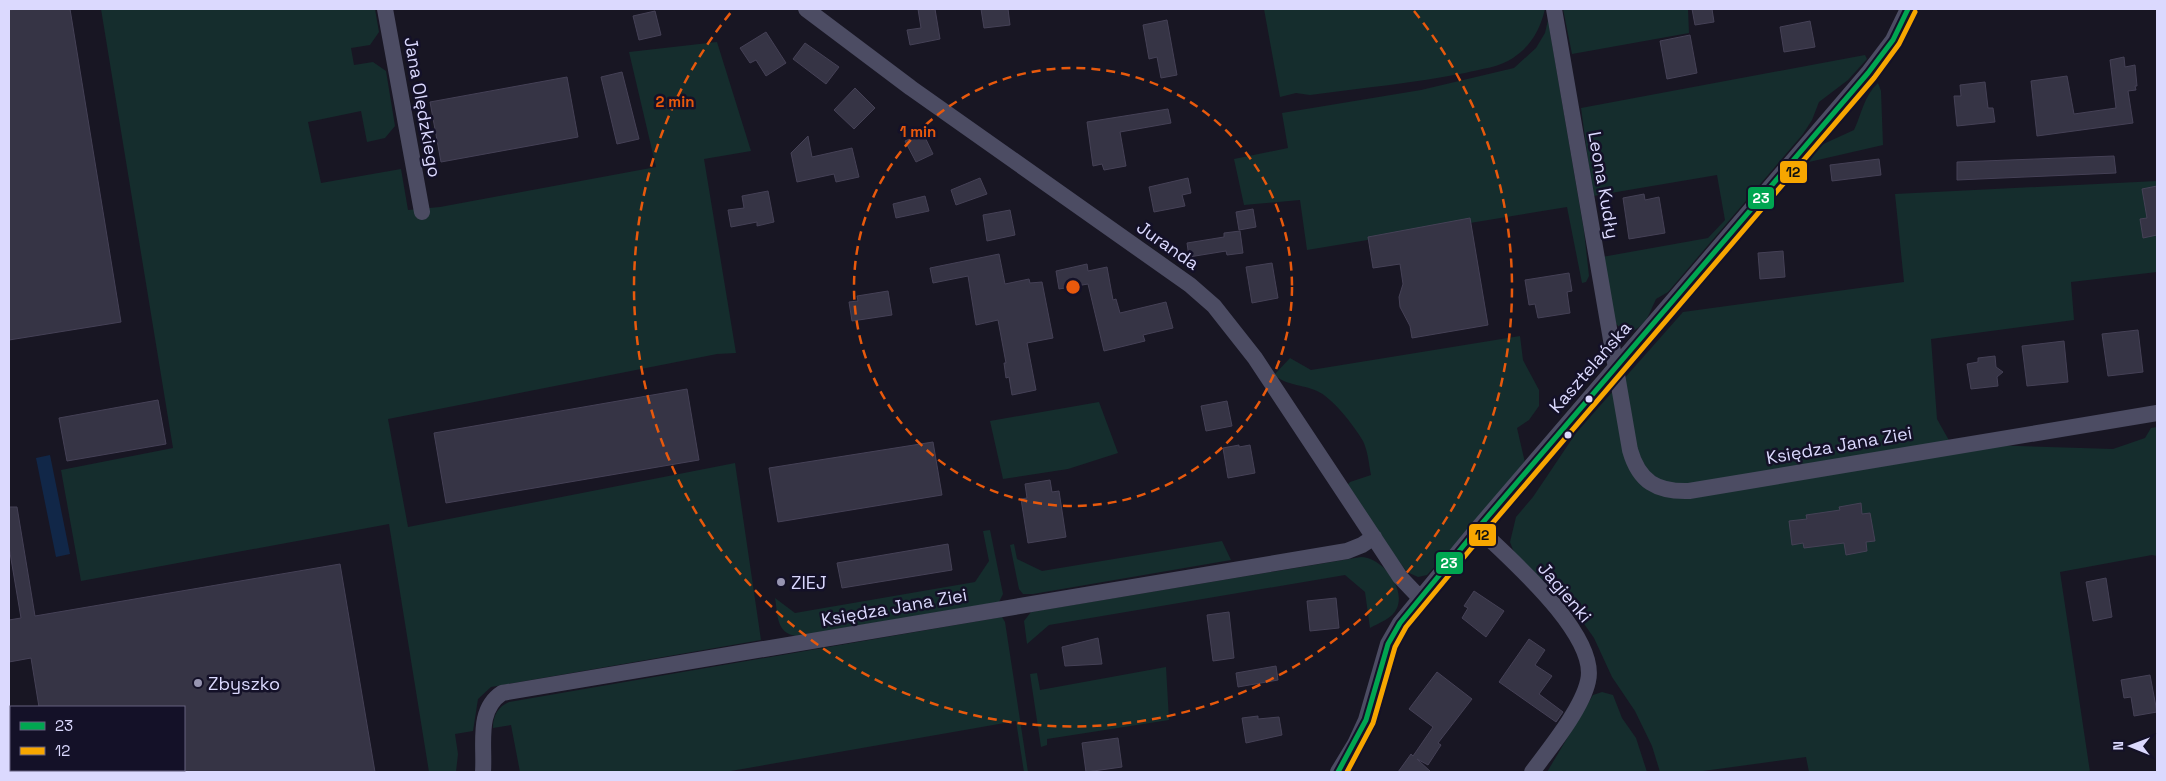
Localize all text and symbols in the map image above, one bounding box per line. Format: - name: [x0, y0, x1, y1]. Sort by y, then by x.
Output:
- street label: Jana Olędzkiego: [399, 35, 447, 179]
- text: 2 min: [656, 92, 694, 111]
- text: 1 min: [900, 122, 936, 141]
- street label: Leona Kudły: [1583, 130, 1625, 240]
- line badge: 12: [1779, 160, 1808, 184]
- text: 12: [1786, 163, 1800, 181]
- line badge: 23: [1747, 186, 1775, 210]
- text: 23: [1753, 189, 1769, 207]
- street label: Juranda: [1132, 215, 1204, 275]
- centre of rings: [1064, 278, 1082, 296]
- street label: Kasztelańska: [1544, 316, 1636, 418]
- unlabelled marker: [1584, 394, 1594, 404]
- street label: Księdza Jana Ziei: [1764, 421, 1914, 469]
- unlabelled marker: [1563, 430, 1573, 440]
- line badge: 12: [1468, 523, 1497, 547]
- text: 12: [1475, 526, 1489, 544]
- line badge: 23: [1435, 551, 1464, 575]
- text: 23: [1441, 554, 1457, 572]
- street label: Jagienki: [1533, 557, 1597, 627]
- place label: ZIEJ: [791, 571, 827, 594]
- marker: ZIEJ: [775, 576, 787, 588]
- street label: Księdza Jana Ziei: [819, 583, 969, 631]
- place label: Zbyszko: [208, 672, 280, 695]
- marker: Zbyszko: [192, 677, 204, 689]
- legend: [10, 706, 185, 771]
- text: 23: [55, 716, 73, 735]
- north arrow: [2106, 721, 2156, 771]
- text: 12: [55, 741, 70, 760]
- text: N: [2109, 741, 2127, 751]

